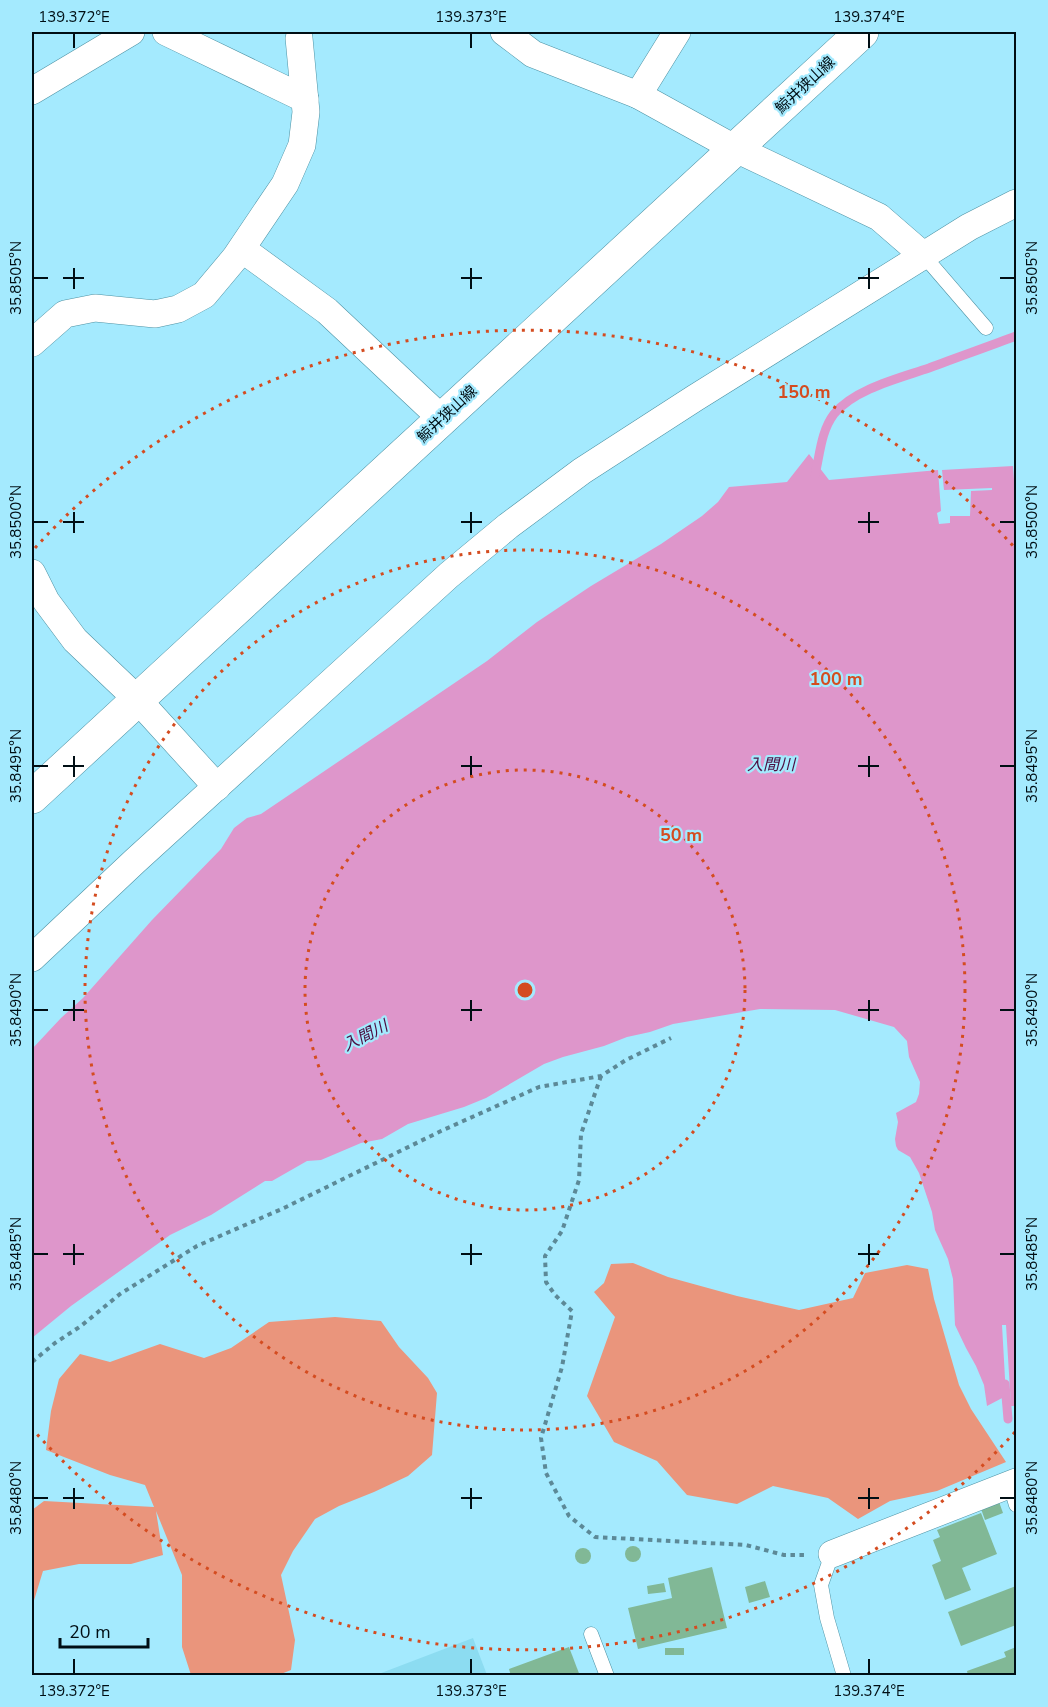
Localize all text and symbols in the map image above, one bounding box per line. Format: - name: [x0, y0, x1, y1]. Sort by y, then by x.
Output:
- text: 139.372°E: [38, 7, 110, 27]
- text: 139.373°E: [435, 7, 507, 27]
- text: 139.374°E: [833, 7, 905, 27]
- street label: 鯨井狭山線: [771, 52, 839, 118]
- text: 35.8505°N: [6, 241, 26, 315]
- text: 35.8505°N: [1022, 241, 1042, 315]
- text: 150 m: [777, 380, 831, 404]
- street label: 鯨井狭山線: [413, 381, 481, 447]
- text: 35.8500°N: [6, 485, 26, 559]
- text: 35.8500°N: [1022, 485, 1042, 559]
- text: 100 m: [809, 667, 863, 691]
- text: 35.8495°N: [6, 729, 26, 803]
- text: 35.8495°N: [1022, 729, 1042, 803]
- water label: 入間川: [747, 754, 797, 776]
- text: 50 m: [660, 823, 702, 847]
- text: 35.8490°N: [6, 973, 26, 1047]
- text: 35.8490°N: [1022, 973, 1042, 1047]
- centre of rings: [515, 980, 535, 1000]
- water label: 入間川: [339, 1014, 394, 1057]
- text: 35.8485°N: [6, 1217, 26, 1291]
- text: 35.8485°N: [1022, 1217, 1042, 1291]
- text: 35.8480°N: [6, 1461, 26, 1535]
- text: 35.8480°N: [1022, 1461, 1042, 1535]
- scale bar: [60, 1611, 148, 1649]
- text: 20 m: [69, 1620, 111, 1644]
- text: 139.372°E: [38, 1681, 110, 1701]
- text: 139.373°E: [435, 1681, 507, 1701]
- text: 139.374°E: [833, 1681, 905, 1701]

